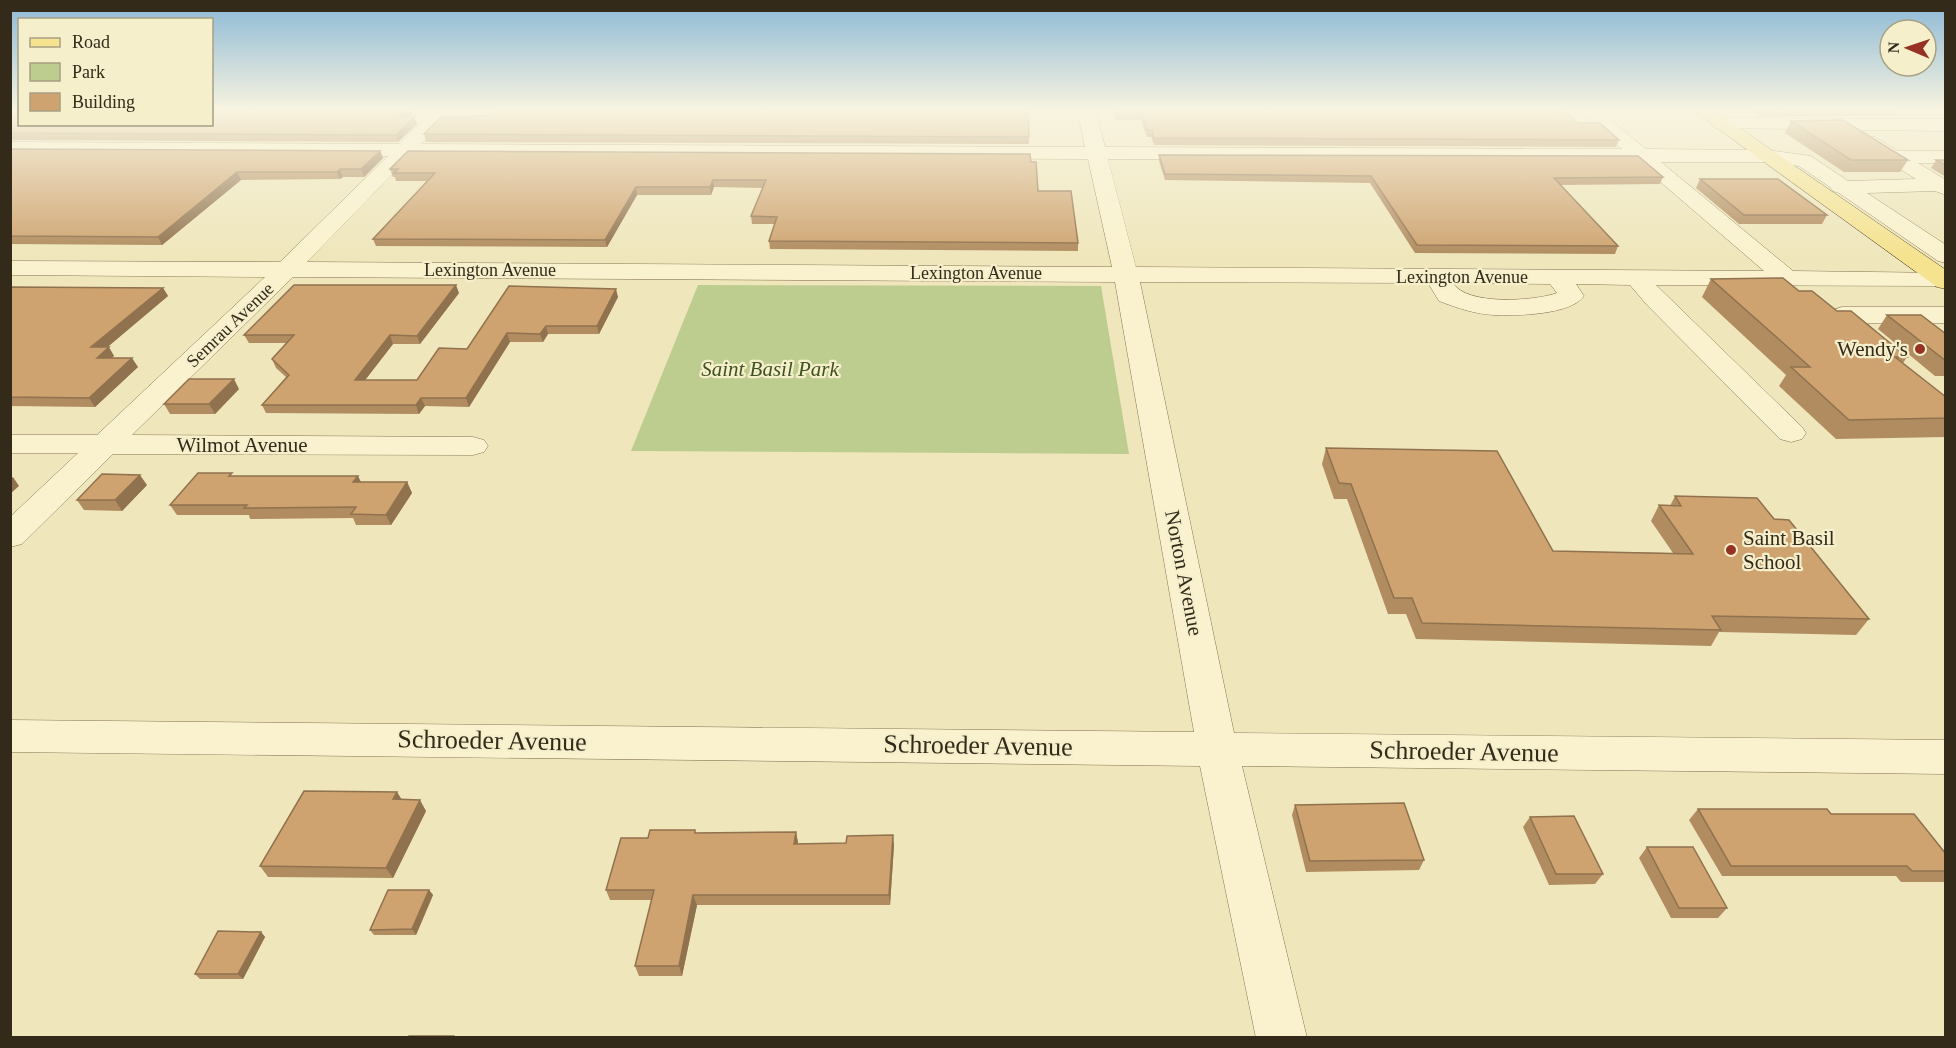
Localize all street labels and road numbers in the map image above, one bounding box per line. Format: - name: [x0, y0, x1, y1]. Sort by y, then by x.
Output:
- street label: Lexington Avenue: [424, 260, 556, 280]
- street label: Lexington Avenue: [910, 263, 1042, 283]
- street label: Lexington Avenue: [1396, 267, 1528, 287]
- street label: Semrau Avenue: [182, 279, 278, 371]
- street label: Wilmot Avenue: [176, 433, 308, 457]
- street label: Norton Avenue: [1160, 508, 1208, 638]
- street label: Schroeder Avenue: [397, 724, 587, 757]
- street label: Schroeder Avenue: [883, 729, 1073, 762]
- street label: Schroeder Avenue: [1369, 735, 1559, 768]

